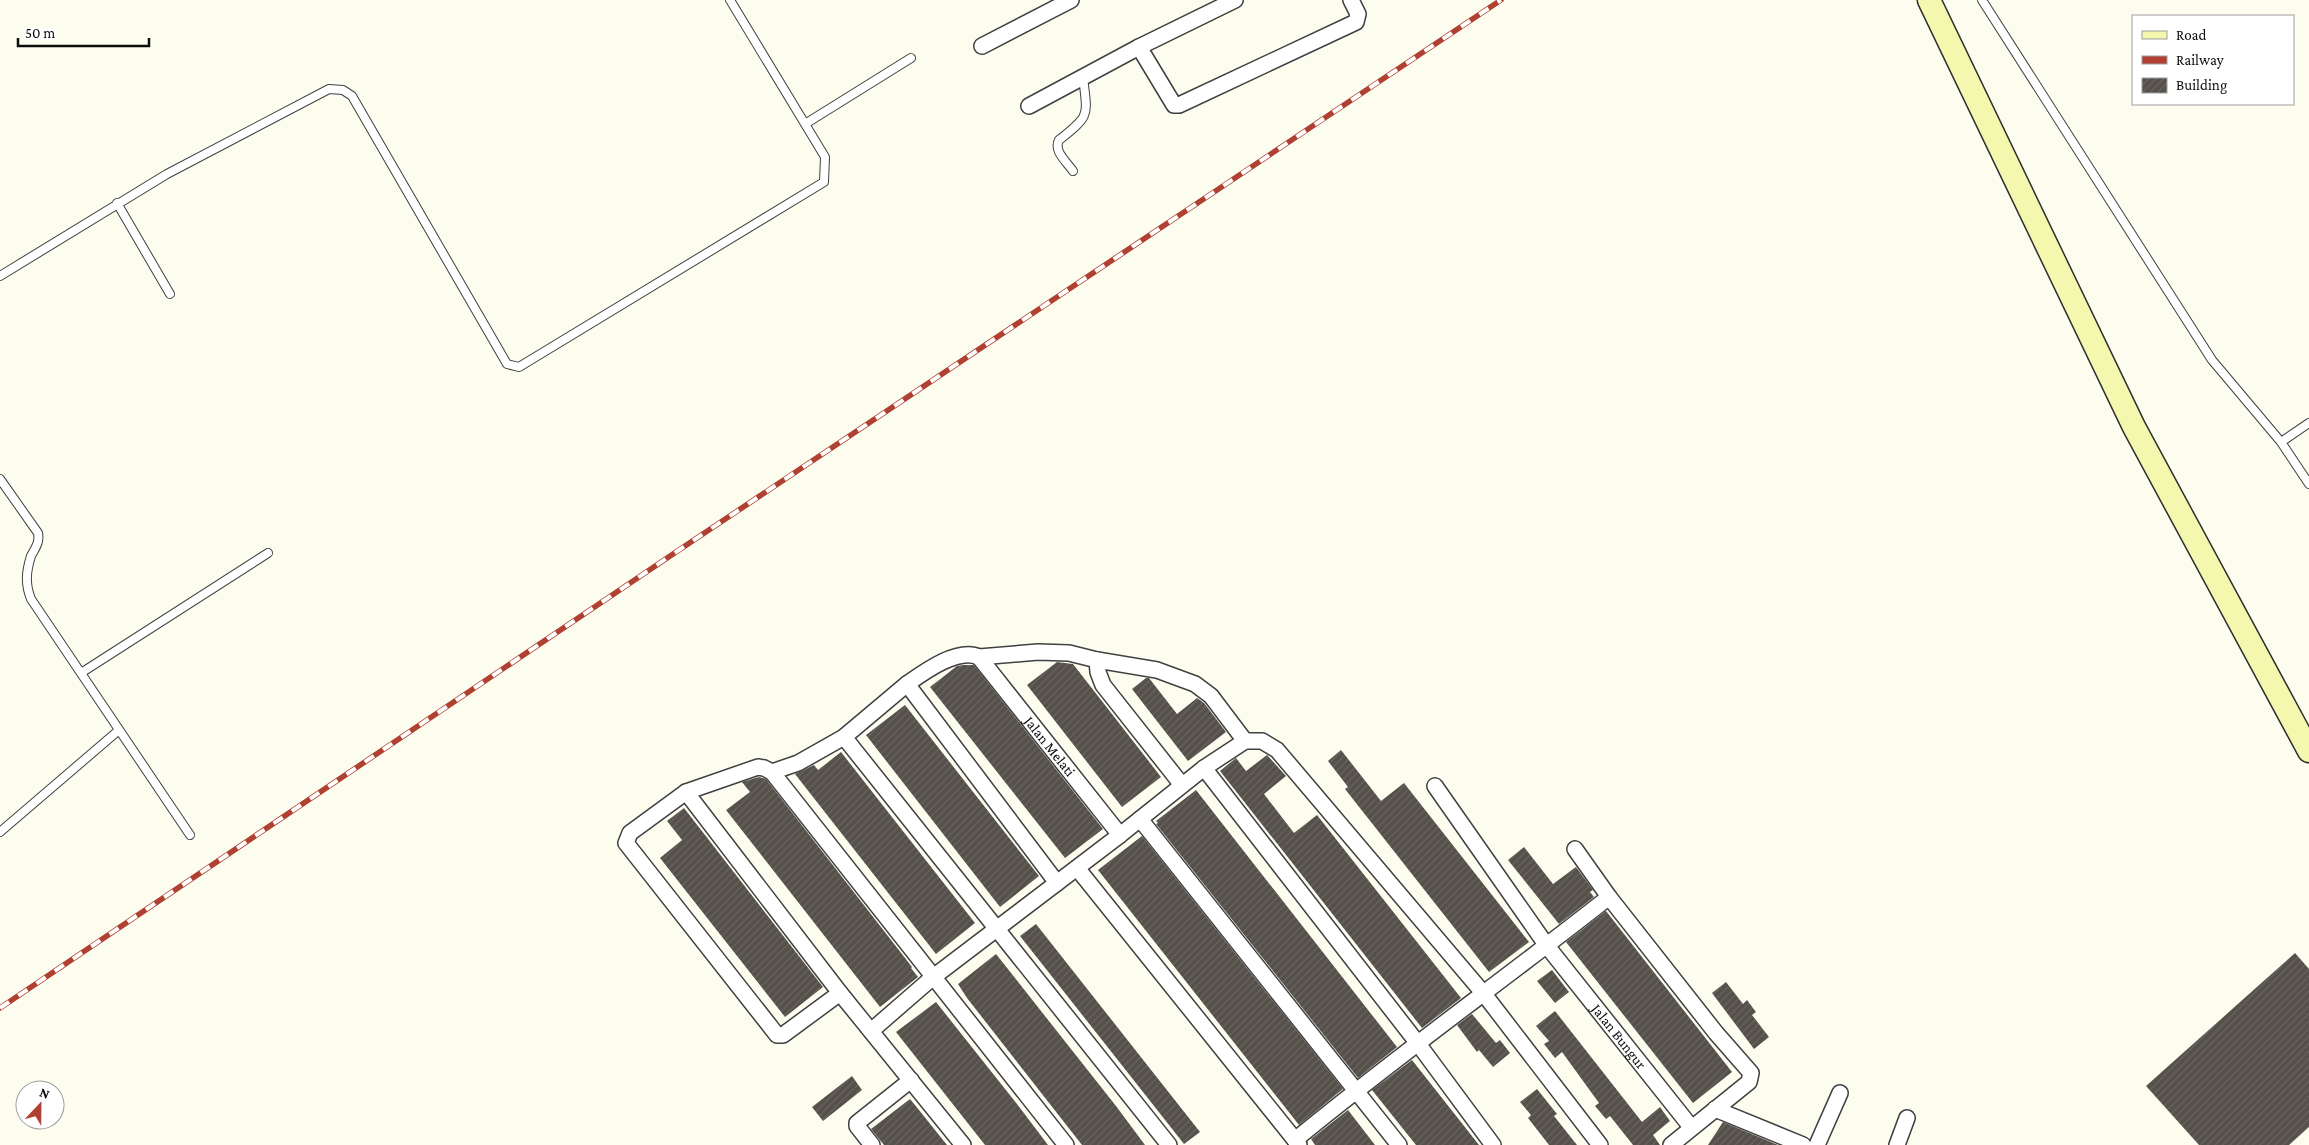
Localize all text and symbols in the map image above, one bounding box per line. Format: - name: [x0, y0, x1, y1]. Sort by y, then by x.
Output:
- scale bar: [18, 15, 149, 47]
- legend: [2132, 15, 2294, 105]
- text: 50 m: [25, 25, 55, 41]
- text: Road: [2176, 27, 2207, 43]
- text: Railway: [2176, 52, 2224, 69]
- text: Building: [2176, 77, 2227, 94]
- street label: Jalan Melati: [1019, 712, 1078, 780]
- street label: Jalan Bungur: [1586, 999, 1650, 1073]
- north arrow: [15, 1080, 65, 1130]
- text: N: [37, 1084, 53, 1102]

